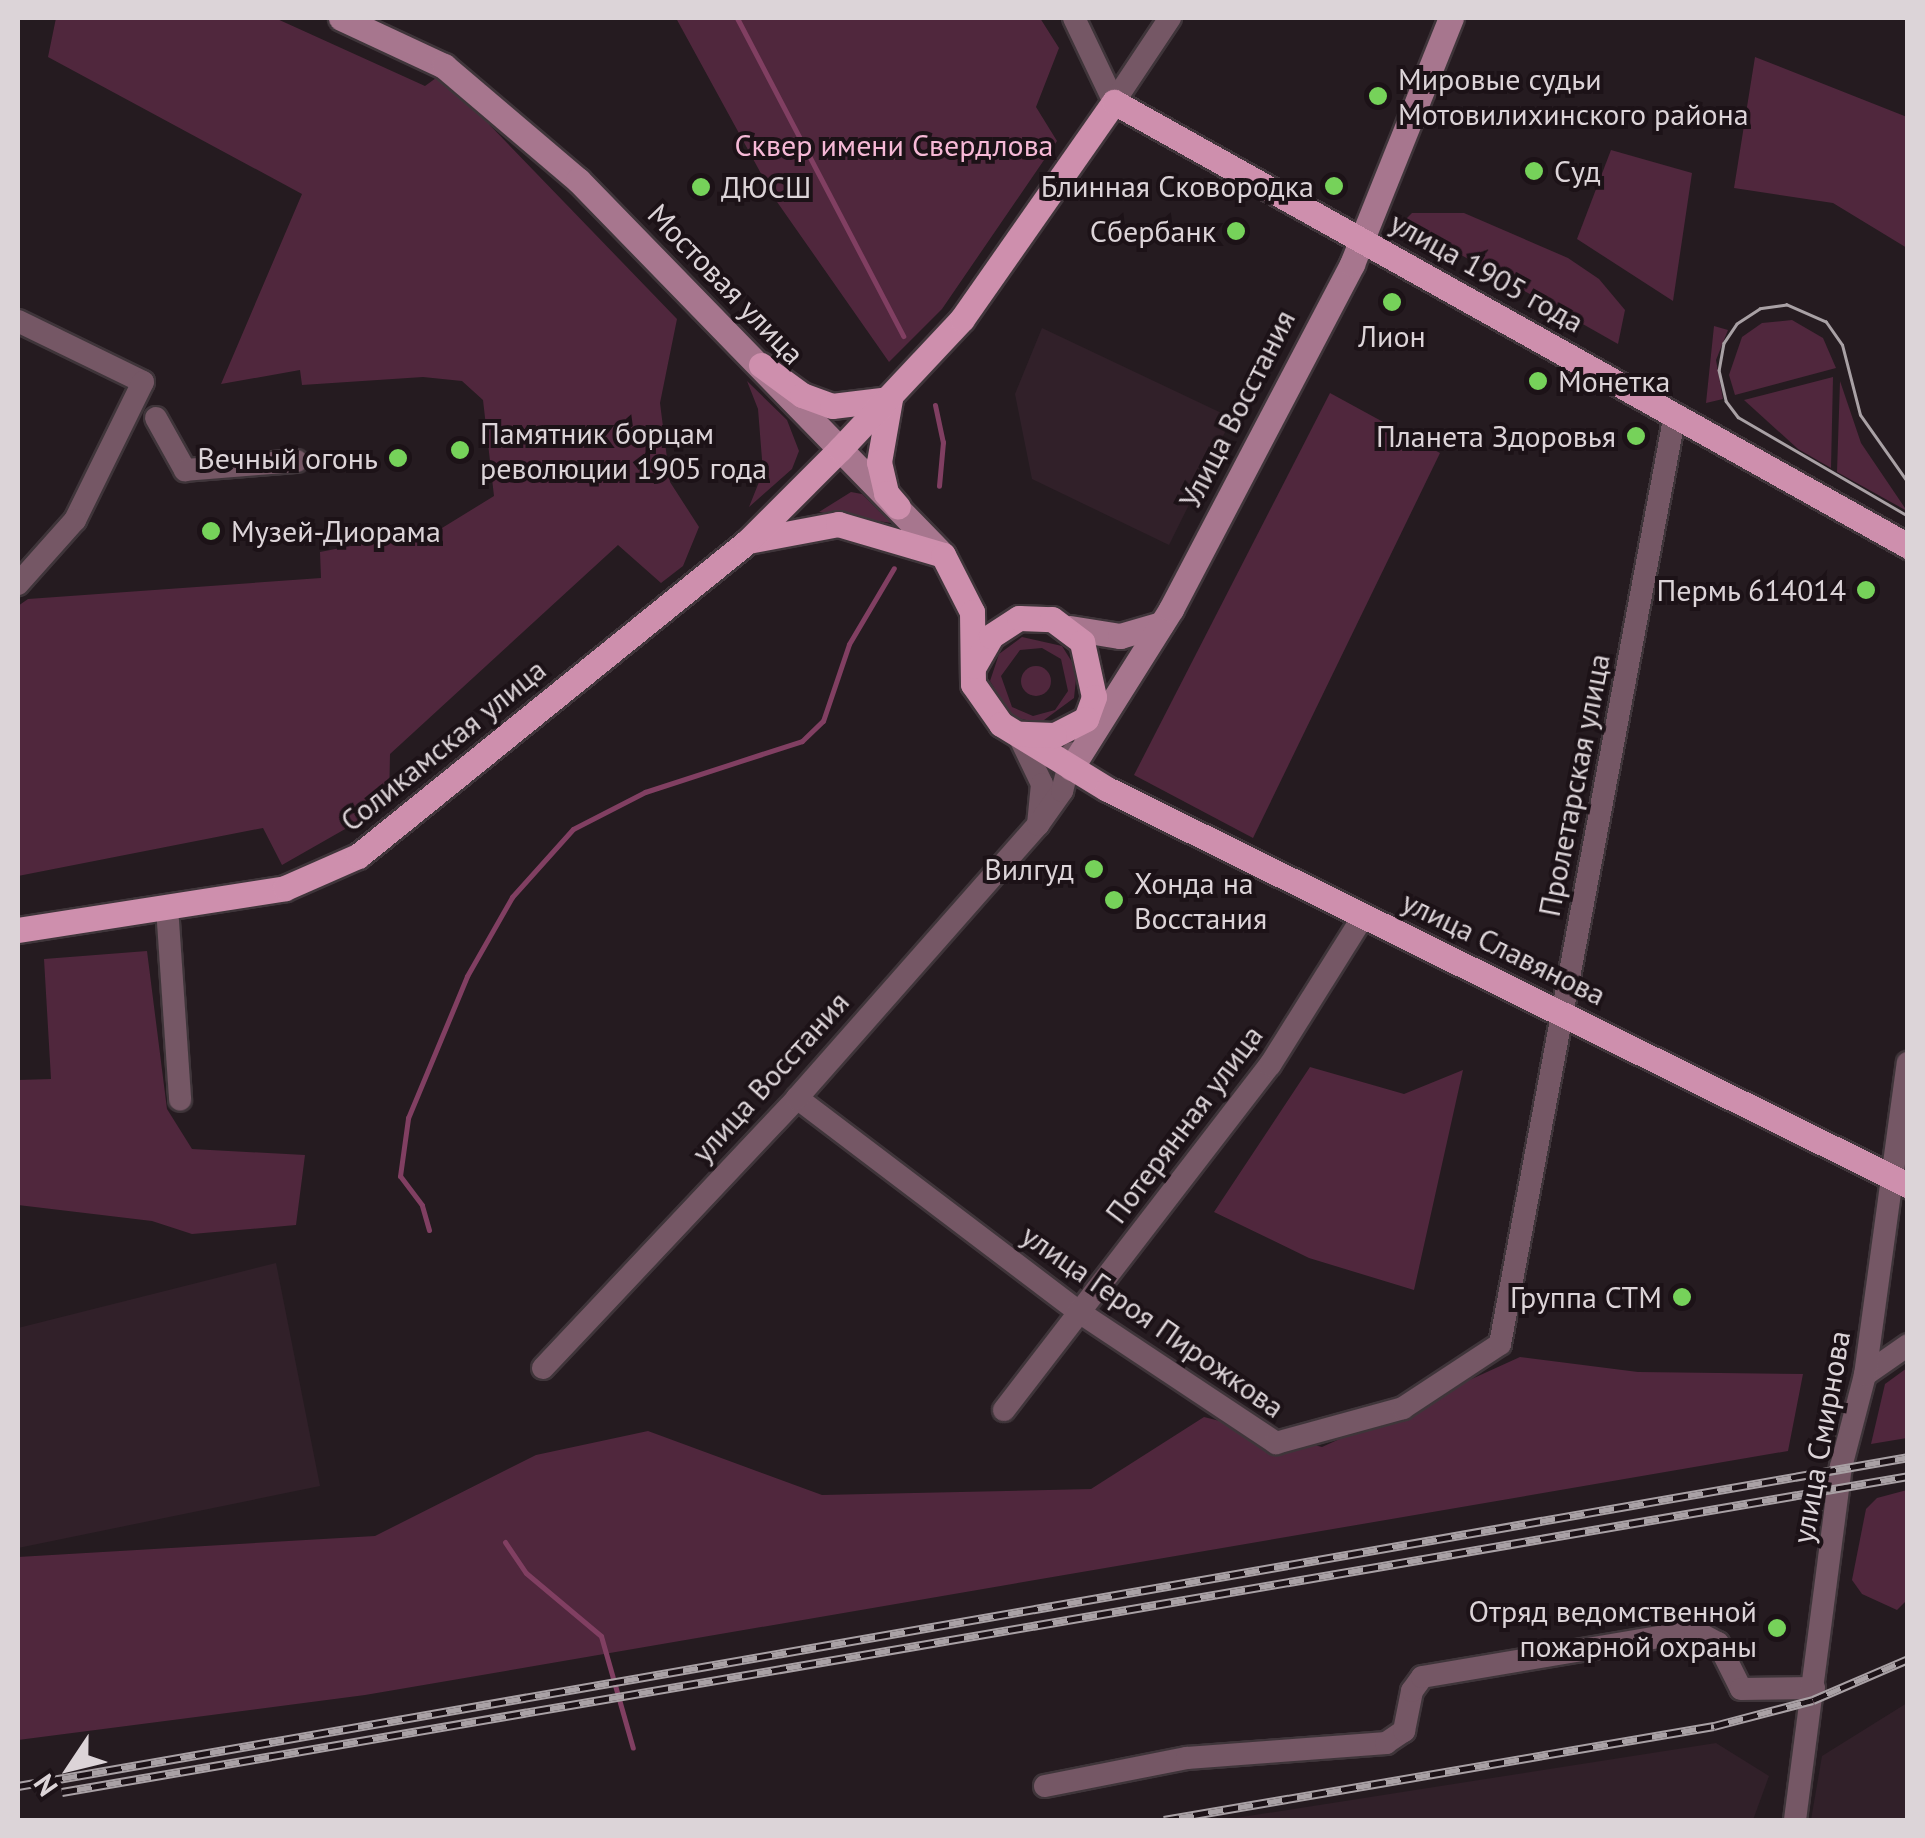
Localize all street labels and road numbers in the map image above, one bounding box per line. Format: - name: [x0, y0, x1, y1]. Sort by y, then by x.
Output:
- street label: Мостовая улица: [641, 196, 811, 372]
- street label: улица 1905 года: [1384, 204, 1590, 340]
- street label: Улица Восстания: [1172, 304, 1302, 514]
- street label: Соликамская улица: [333, 651, 553, 839]
- street label: Пролетарская улица: [1531, 651, 1617, 919]
- street label: улица Славянова: [1396, 883, 1612, 1013]
- street label: улица Восстания: [684, 984, 856, 1170]
- street label: Потерянная улица: [1098, 1018, 1270, 1230]
- street label: улица Героя Пирожкова: [1015, 1217, 1291, 1425]
- street label: улица Смирнова: [1785, 1328, 1857, 1546]

